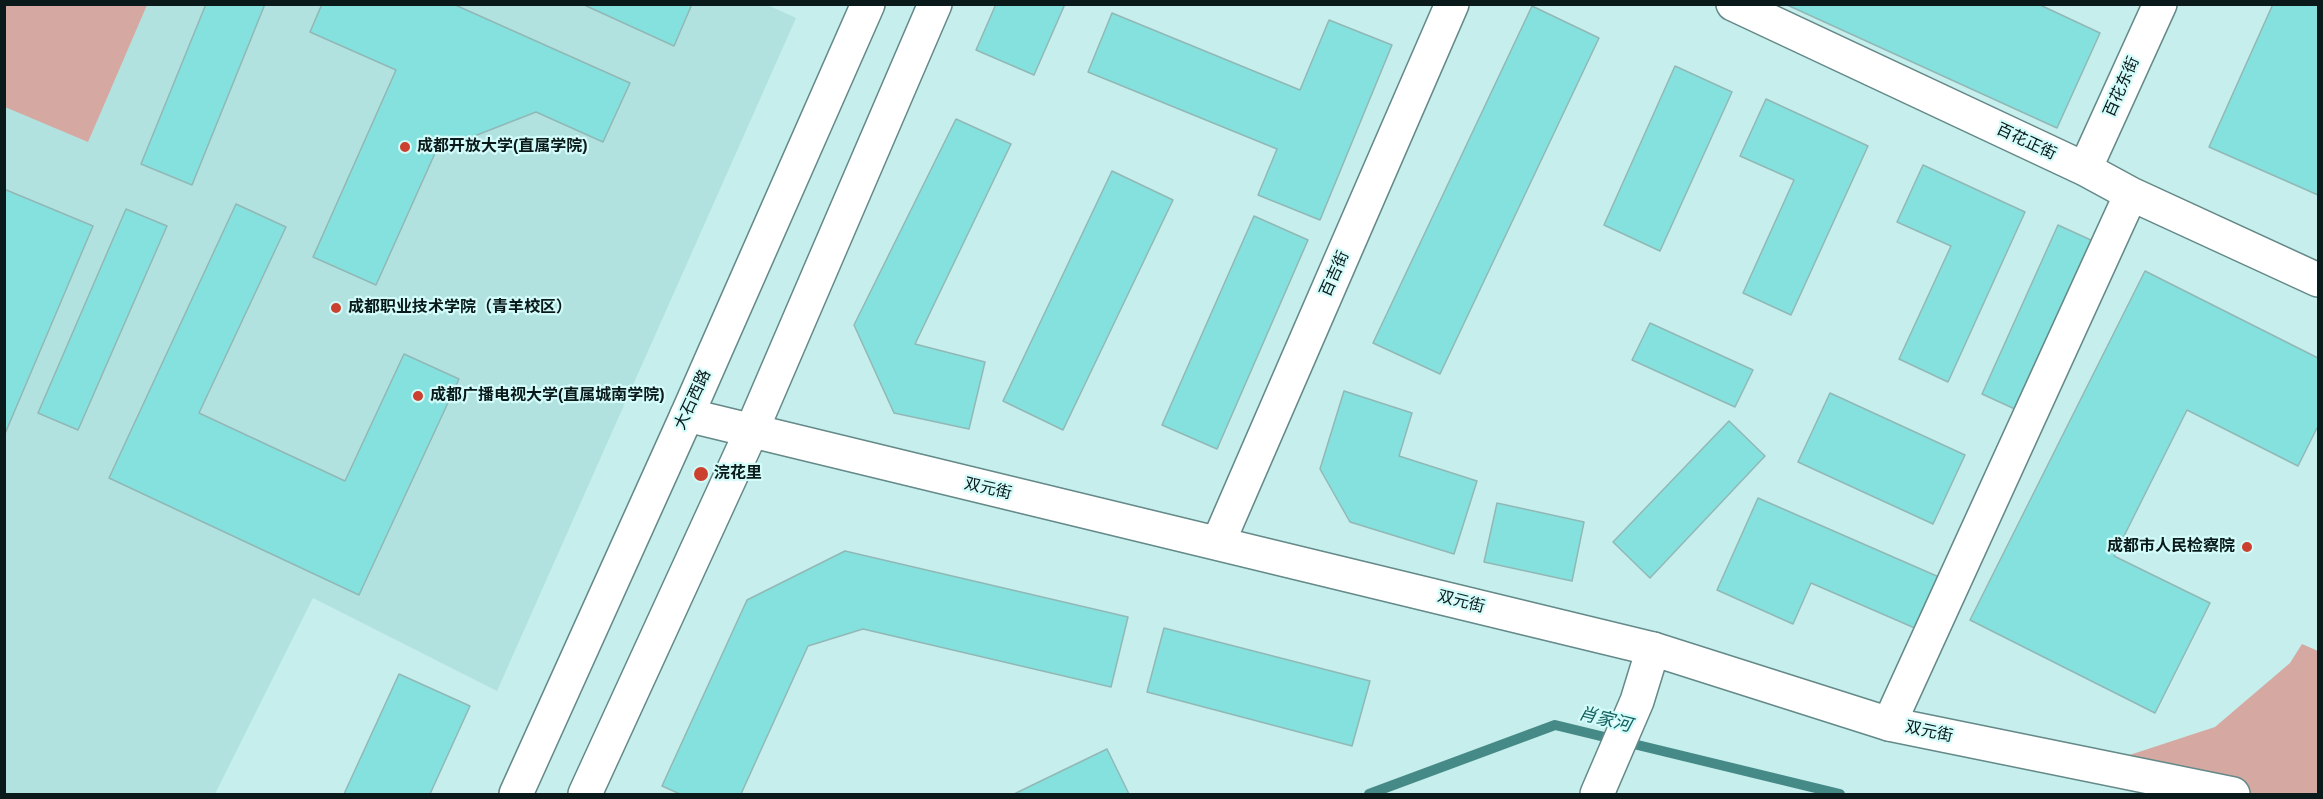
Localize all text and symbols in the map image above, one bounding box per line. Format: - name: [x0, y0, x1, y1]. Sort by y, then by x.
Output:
- street label: 百花东街: [2100, 54, 2144, 120]
- street label: 百花正街: [1993, 120, 2059, 164]
- place label: 成都开放大学(直属学院): [417, 137, 588, 157]
- marker: 成都开放大学(直属学院): [398, 140, 412, 154]
- street label: 百吉街: [1316, 248, 1354, 300]
- place label: 成都职业技术学院（青羊校区）: [348, 298, 572, 318]
- marker: 成都职业技术学院（青羊校区）: [329, 301, 343, 315]
- street label: 大石西路: [671, 367, 715, 433]
- place label: 成都广播电视大学(直属城南学院): [430, 386, 665, 406]
- marker: 成都广播电视大学(直属城南学院): [411, 389, 425, 403]
- place label: 浣花里: [714, 464, 762, 484]
- marker: 浣花里: [692, 465, 710, 483]
- street label: 双元街: [962, 474, 1014, 504]
- place label: 成都市人民检察院: [2107, 537, 2235, 557]
- marker: 成都市人民检察院: [2240, 540, 2254, 554]
- street label: 双元街: [1435, 587, 1487, 617]
- water label: 肖家河: [1576, 703, 1634, 737]
- street label: 双元街: [1904, 718, 1954, 746]

